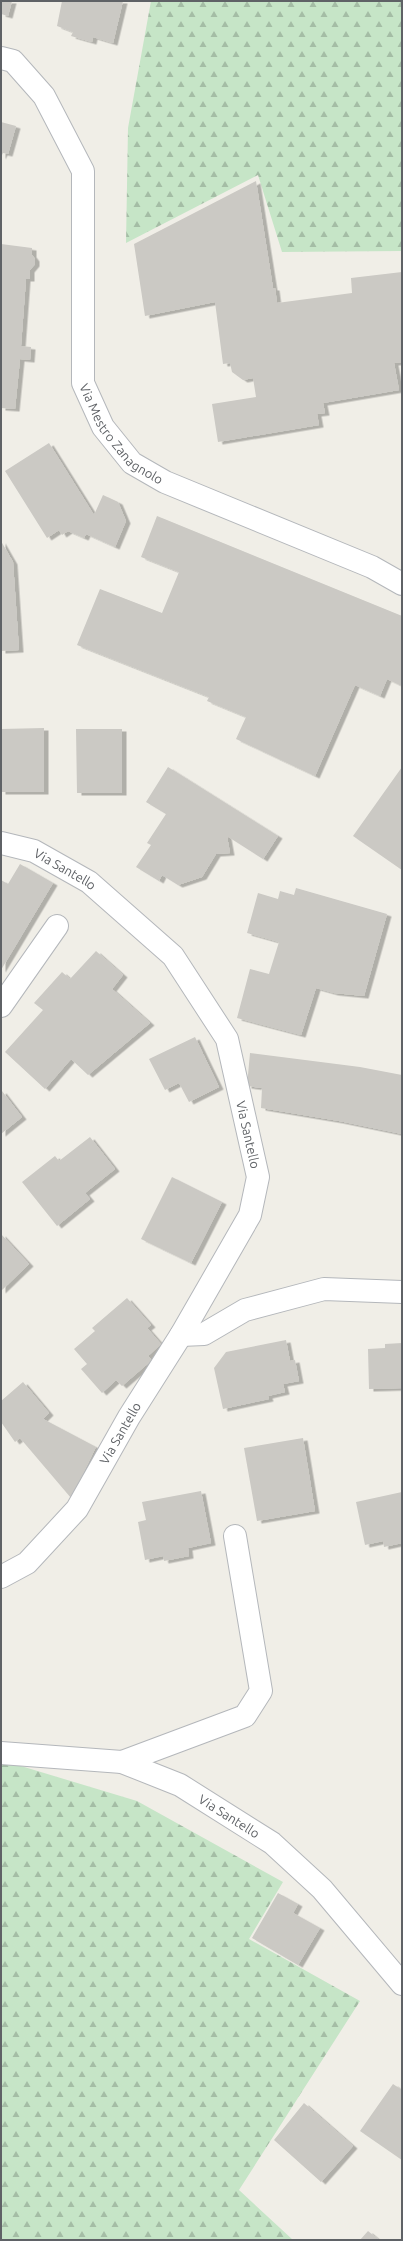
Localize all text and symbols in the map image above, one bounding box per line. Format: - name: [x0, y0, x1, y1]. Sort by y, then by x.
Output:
- street label: Via Mestro Zanagnolo: [77, 381, 166, 486]
- street label: Via Santello: [32, 846, 99, 892]
- street label: Via Santello: [234, 1099, 263, 1170]
- street label: Via Santello: [97, 1400, 143, 1466]
- street label: Via Santello: [196, 1792, 262, 1840]

